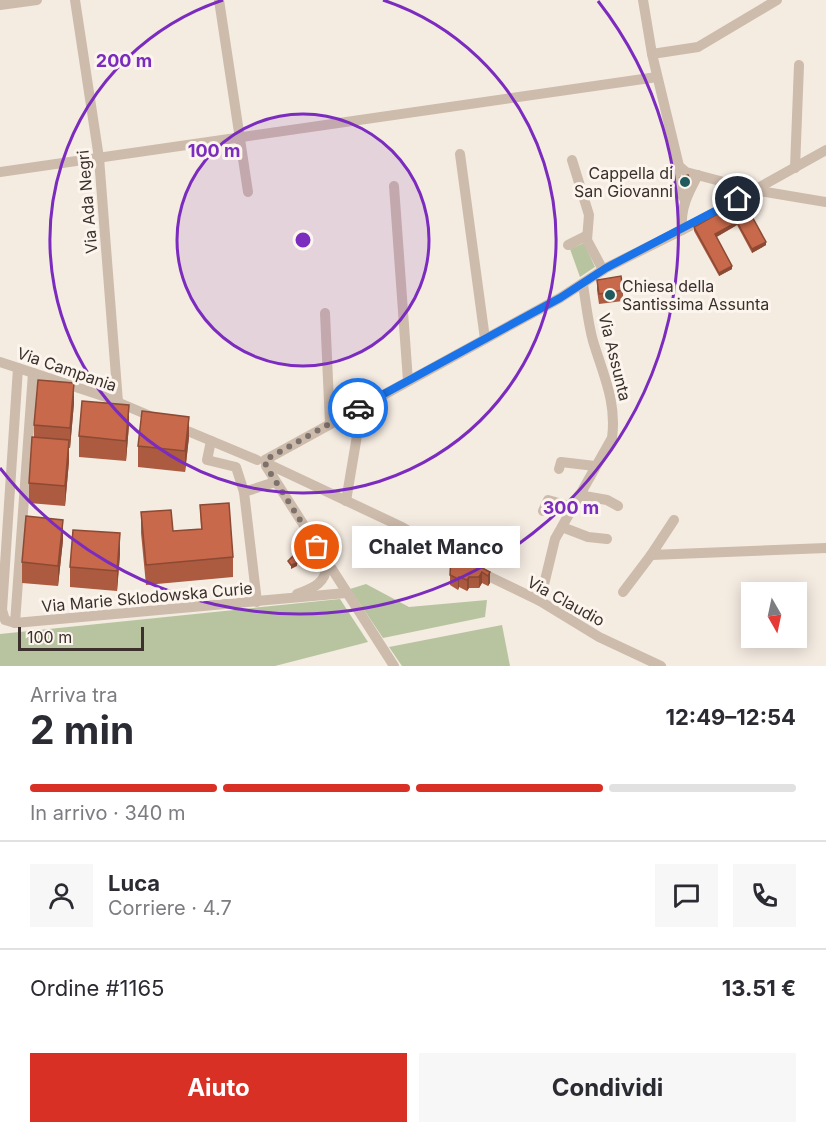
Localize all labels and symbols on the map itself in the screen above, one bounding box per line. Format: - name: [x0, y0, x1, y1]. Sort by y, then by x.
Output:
- text: 200 m: [96, 50, 152, 71]
- text: 100 m: [188, 140, 240, 161]
- street label: Via Ada Negri: [73, 149, 101, 255]
- place label: Cappella di San Giovanni: [574, 163, 673, 201]
- pin: [712, 173, 763, 224]
- marker: Cappella di San Giovanni: [678, 175, 692, 189]
- centre of rings: [293, 230, 313, 250]
- place label: Chiesa della Santissima Assunta: [622, 276, 769, 314]
- marker: Chiesa della Santissima Assunta: [603, 288, 617, 302]
- street label: Via Assunta: [594, 311, 636, 403]
- street label: Via Campania: [14, 343, 120, 395]
- courier: [328, 378, 388, 438]
- text: 300 m: [543, 497, 599, 518]
- pin: [291, 521, 342, 572]
- callout: Chalet Manco: [353, 526, 521, 568]
- street label: Via Claudio: [524, 571, 608, 631]
- street label: Via Marie Sklodowska Curie: [41, 578, 253, 616]
- north arrow: [741, 582, 807, 648]
- scale bar: [18, 624, 144, 652]

